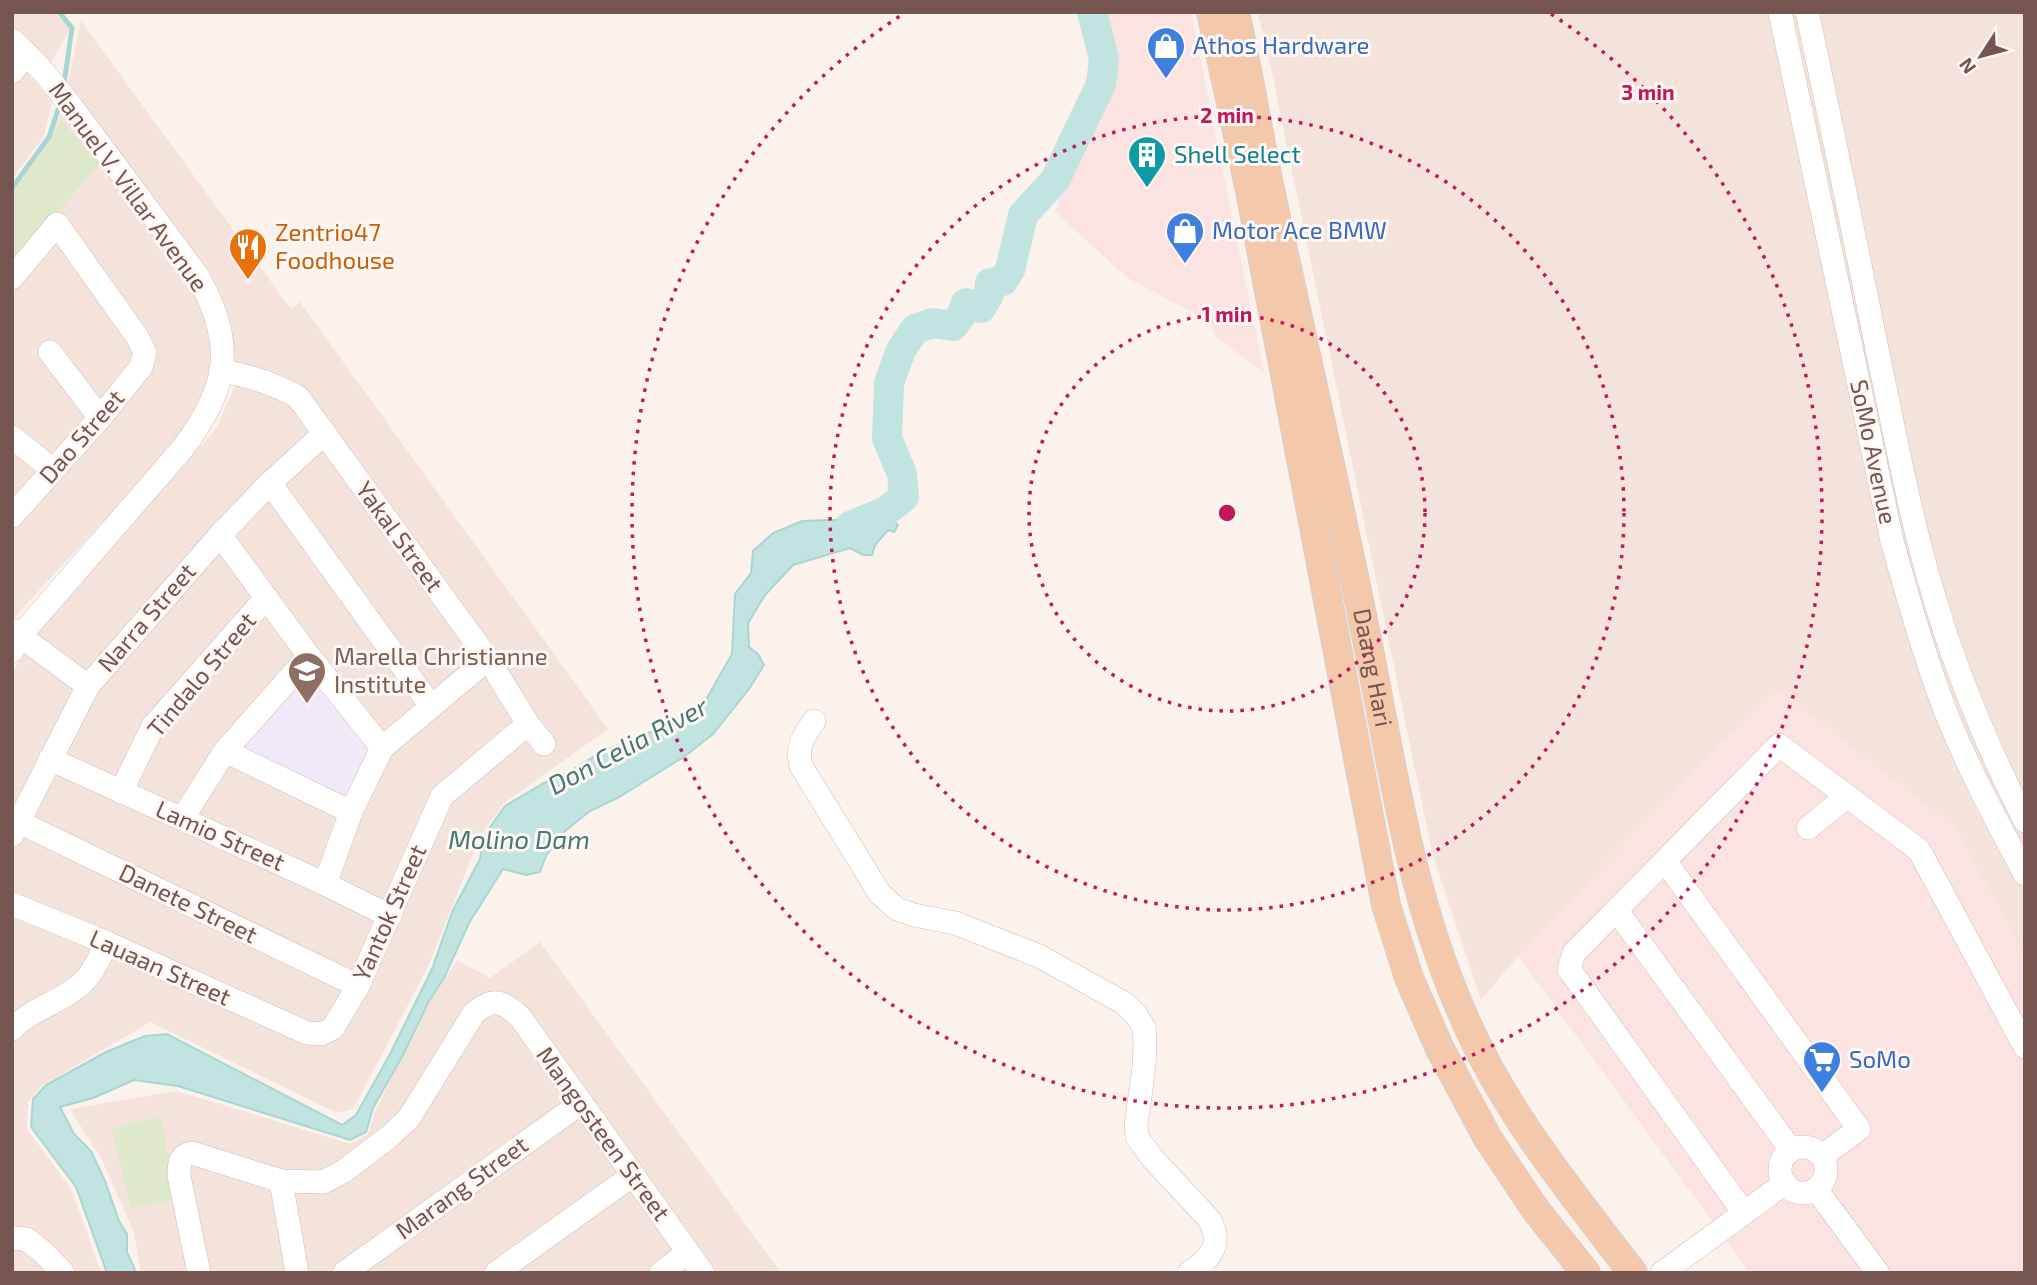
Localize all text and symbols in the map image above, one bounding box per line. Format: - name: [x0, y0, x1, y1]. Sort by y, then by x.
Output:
- north arrow: [1946, 21, 2016, 91]
- shop icon: Athos Hardware: [1145, 25, 1187, 80]
- place label: Athos Hardware: [1193, 30, 1369, 59]
- text: N: [1954, 54, 1980, 79]
- street label: Manuel V. Villar Avenue: [43, 76, 215, 297]
- text: 3 min: [1621, 79, 1675, 104]
- text: 2 min: [1200, 102, 1254, 127]
- building icon: Shell Select: [1126, 134, 1168, 189]
- place label: Shell Select: [1174, 139, 1301, 168]
- shop icon: Motor Ace BMW: [1164, 210, 1206, 265]
- place label: Motor Ace BMW: [1212, 215, 1387, 244]
- place label: Zentrio47 Foodhouse: [275, 217, 395, 274]
- restaurant icon: Zentrio47 Foodhouse: [227, 226, 269, 281]
- text: 1 min: [1202, 301, 1252, 326]
- street label: SoMo Avenue: [1845, 377, 1904, 527]
- street label: Dao Street: [32, 383, 129, 489]
- street label: Yakal Street: [350, 475, 450, 597]
- centre of rings: [1215, 501, 1239, 525]
- street label: Narra Street: [91, 557, 201, 677]
- street label: Tindalo Street: [140, 606, 261, 742]
- street label: Daang Hari: [1348, 606, 1399, 729]
- place label: Marella Christianne Institute: [334, 641, 548, 698]
- school or university icon: Marella Christianne Institute: [286, 650, 328, 705]
- water label: Don Celia River: [542, 689, 713, 800]
- street label: Lamio Street: [152, 793, 290, 876]
- water label: Molino Dam: [448, 823, 590, 854]
- street label: Yantok Street: [346, 840, 432, 985]
- street label: Danete Street: [115, 857, 262, 949]
- street label: Lauaan Street: [85, 923, 236, 1011]
- supermarket icon: SoMo: [1801, 1039, 1843, 1094]
- street label: Mangosteen Street: [531, 1040, 677, 1226]
- place label: SoMo: [1849, 1044, 1911, 1073]
- street label: Marang Street: [389, 1129, 533, 1244]

